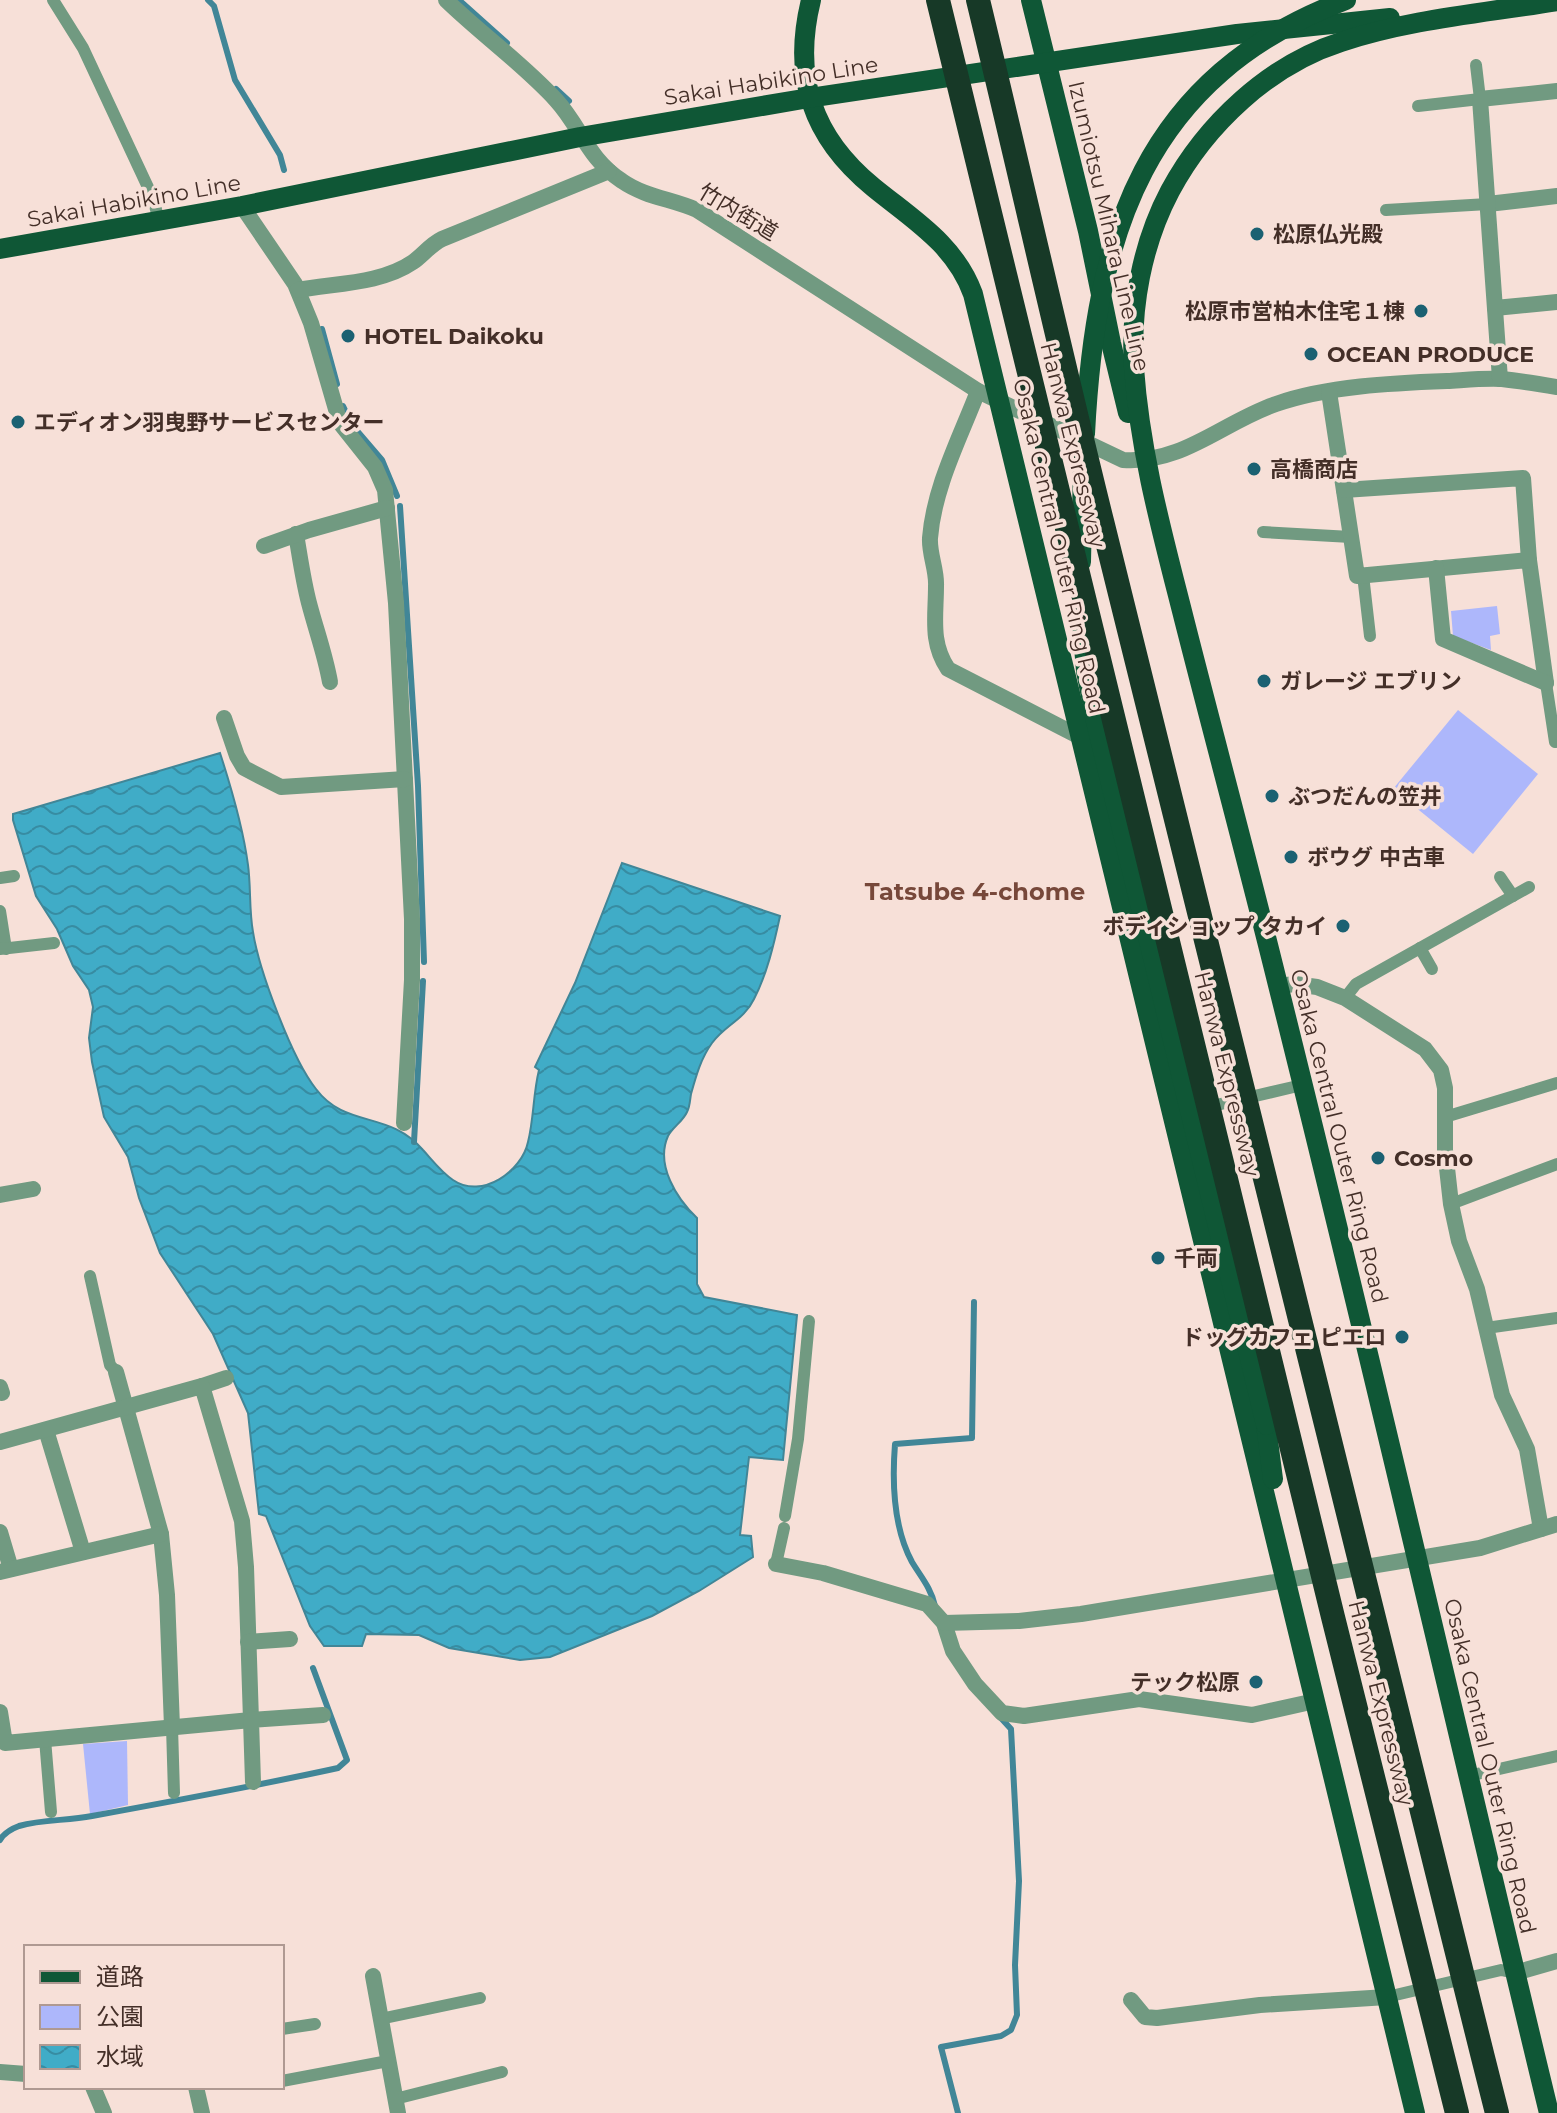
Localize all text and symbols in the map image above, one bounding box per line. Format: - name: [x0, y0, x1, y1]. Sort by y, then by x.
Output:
- street label: Sakai Habikino Line: [662, 51, 880, 111]
- street label: Izumiotsu Mihara Line Line: [1062, 78, 1156, 374]
- street label: Sakai Habikino Line: [25, 169, 243, 233]
- street label: 竹内街道: [693, 178, 783, 246]
- place label: 松原仏光殿: [1273, 221, 1383, 248]
- marker: 松原仏光殿: [1248, 225, 1266, 243]
- place label: 松原市営柏木住宅１棟: [1185, 298, 1405, 325]
- marker: 松原市営柏木住宅１棟: [1412, 302, 1430, 320]
- place label: HOTEL Daikoku: [364, 323, 544, 350]
- marker: HOTEL Daikoku: [339, 327, 357, 345]
- street label: Hanwa Expressway: [1034, 340, 1112, 551]
- place label: OCEAN PRODUCE: [1327, 341, 1534, 368]
- marker: OCEAN PRODUCE: [1302, 345, 1320, 363]
- street label: Osaka Central Outer Ring Road: [1007, 376, 1111, 716]
- place label: エディオン羽曳野サービスセンター: [34, 409, 384, 436]
- marker: エディオン羽曳野サービスセンター: [9, 413, 27, 431]
- place label: 高橋商店: [1270, 456, 1358, 483]
- marker: 高橋商店: [1245, 460, 1263, 478]
- place label: ガレージ エブリン: [1280, 668, 1462, 695]
- marker: ガレージ エブリン: [1255, 672, 1273, 690]
- place label: ぶつだんの笠井: [1288, 783, 1442, 810]
- marker: ぶつだんの笠井: [1263, 787, 1281, 805]
- place label: ボウグ 中古車: [1307, 844, 1445, 871]
- marker: ボウグ 中古車: [1282, 848, 1300, 866]
- district label: Tatsube 4-chome: [865, 877, 1085, 906]
- place label: ボディショップ タカイ: [1102, 913, 1327, 940]
- marker: ボディショップ タカイ: [1334, 917, 1352, 935]
- street label: Osaka Central Outer Ring Road: [1284, 966, 1394, 1306]
- street label: Hanwa Expressway: [1188, 969, 1266, 1180]
- place label: Cosmo: [1394, 1145, 1473, 1172]
- marker: Cosmo: [1369, 1149, 1387, 1167]
- place label: 千両: [1174, 1245, 1218, 1272]
- marker: 千両: [1149, 1249, 1167, 1267]
- place label: ドッグカフェ ピエロ: [1182, 1324, 1386, 1351]
- marker: ドッグカフェ ピエロ: [1393, 1328, 1411, 1346]
- street label: Osaka Central Outer Ring Road: [1438, 1596, 1542, 1936]
- street label: Hanwa Expressway: [1342, 1598, 1420, 1809]
- place label: テック松原: [1130, 1669, 1240, 1696]
- marker: テック松原: [1247, 1673, 1265, 1691]
- legend: [24, 1945, 284, 2089]
- text: 道路: [96, 1962, 144, 1991]
- text: 公園: [96, 2002, 144, 2031]
- text: 水域: [96, 2042, 144, 2071]

